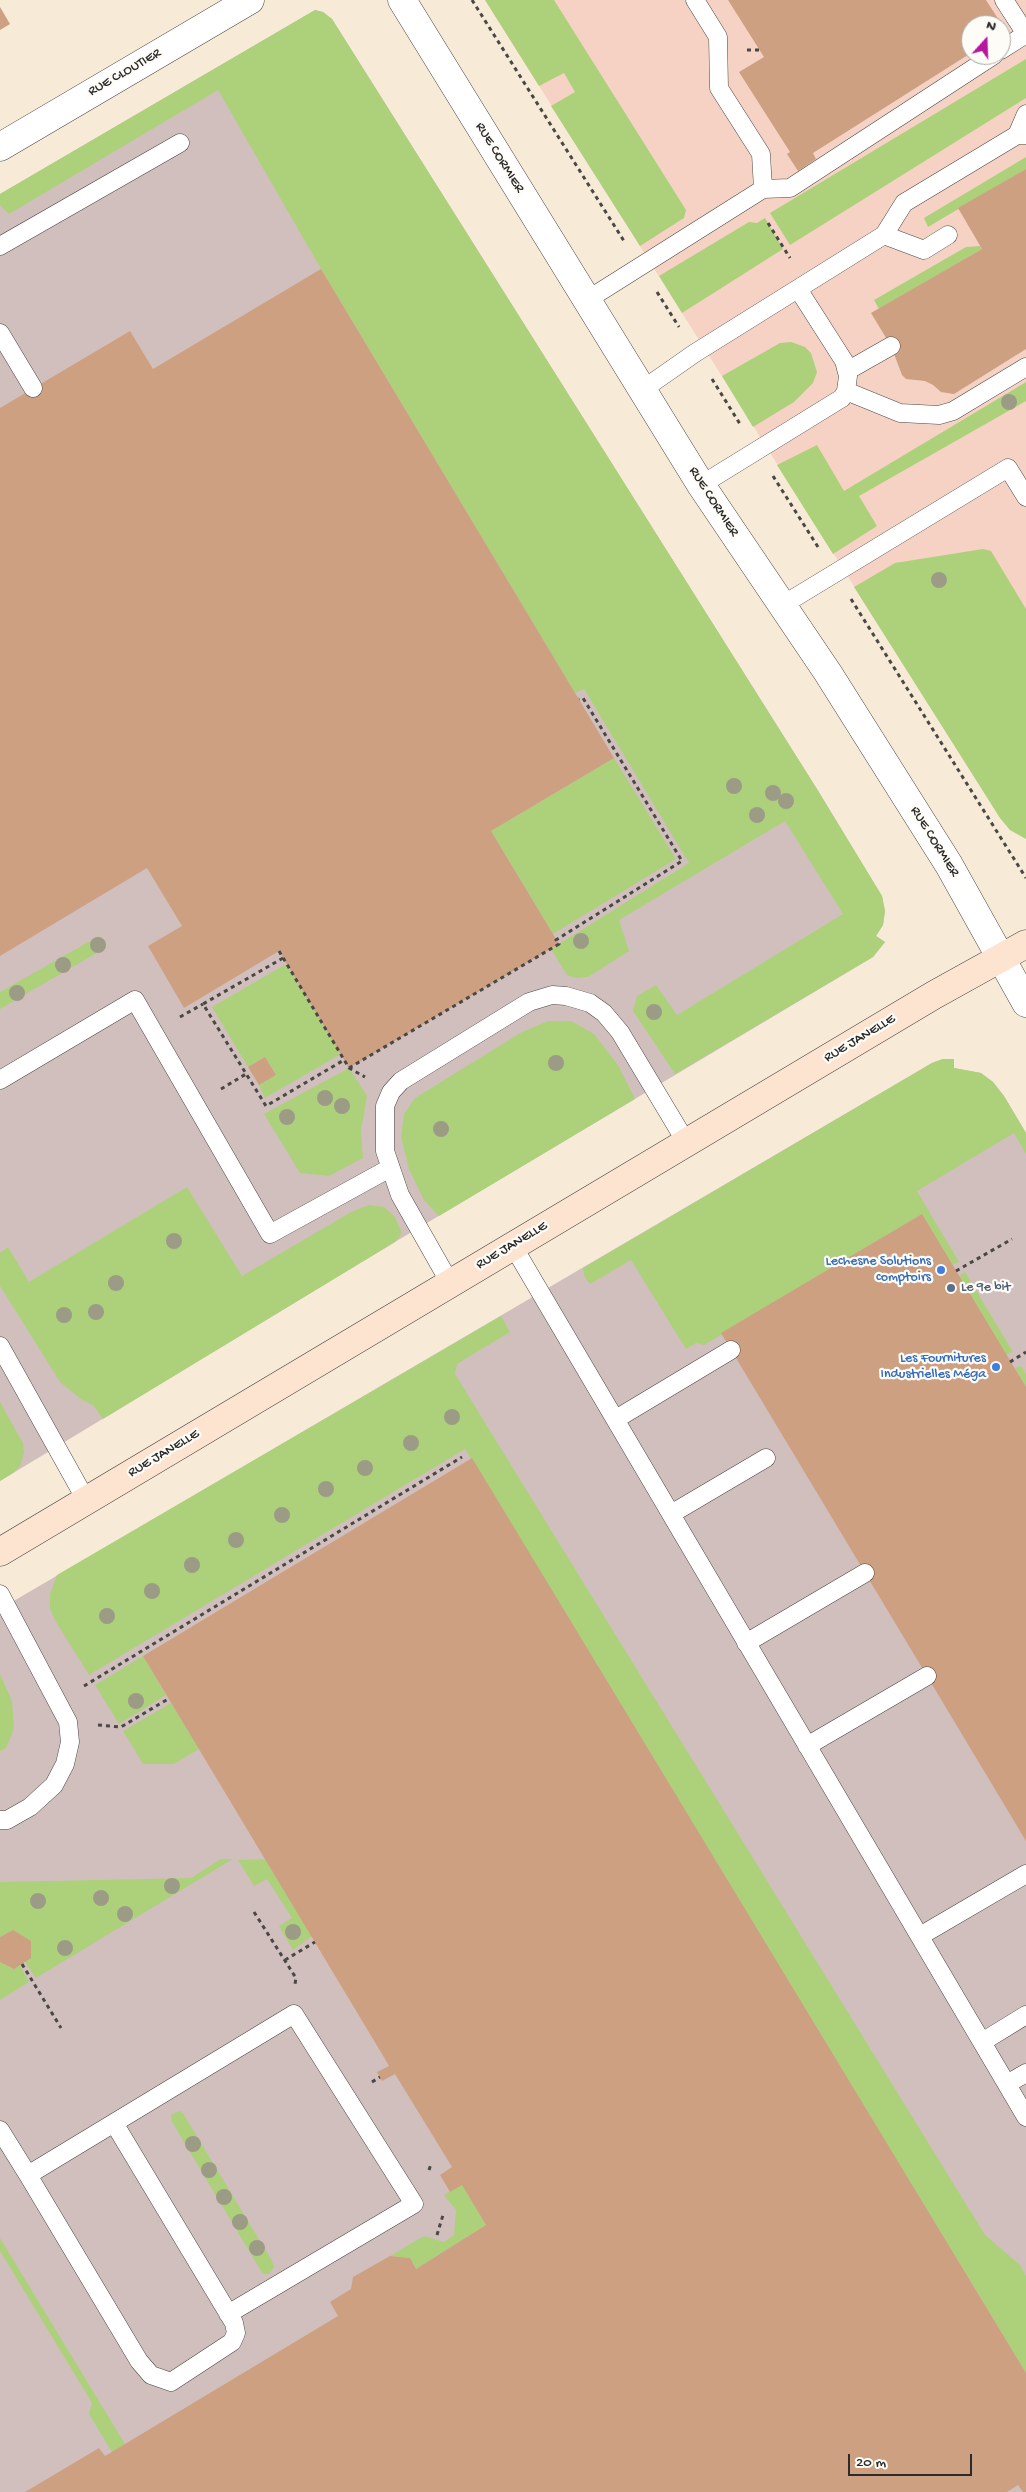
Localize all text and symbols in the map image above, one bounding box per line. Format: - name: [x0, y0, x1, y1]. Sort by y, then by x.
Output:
- north arrow: [961, 15, 1011, 65]
- text: N: [984, 17, 998, 36]
- street label: RUE CLOUTIER: [86, 45, 164, 101]
- street label: RUE CORMIER: [471, 120, 527, 196]
- street label: RUE CORMIER: [684, 464, 742, 540]
- street label: RUE CORMIER: [906, 804, 962, 880]
- street label: RUE JANELLE: [821, 1011, 899, 1067]
- street label: RUE JANELLE: [473, 1218, 551, 1274]
- place label: Lechesne Solutions comptoirs: [826, 1254, 931, 1286]
- marker: Lechesne Solutions comptoirs: [935, 1264, 947, 1276]
- place label: Le 9e bit: [961, 1280, 1010, 1296]
- marker: Le 9e bit: [945, 1282, 957, 1294]
- place label: Les Fournitures Industrielles Méga: [881, 1351, 986, 1384]
- marker: Les Fournitures Industrielles Méga: [990, 1361, 1002, 1373]
- street label: RUE JANELLE: [125, 1426, 203, 1482]
- scale bar: [851, 2444, 975, 2476]
- text: 20 m: [856, 2454, 886, 2472]

